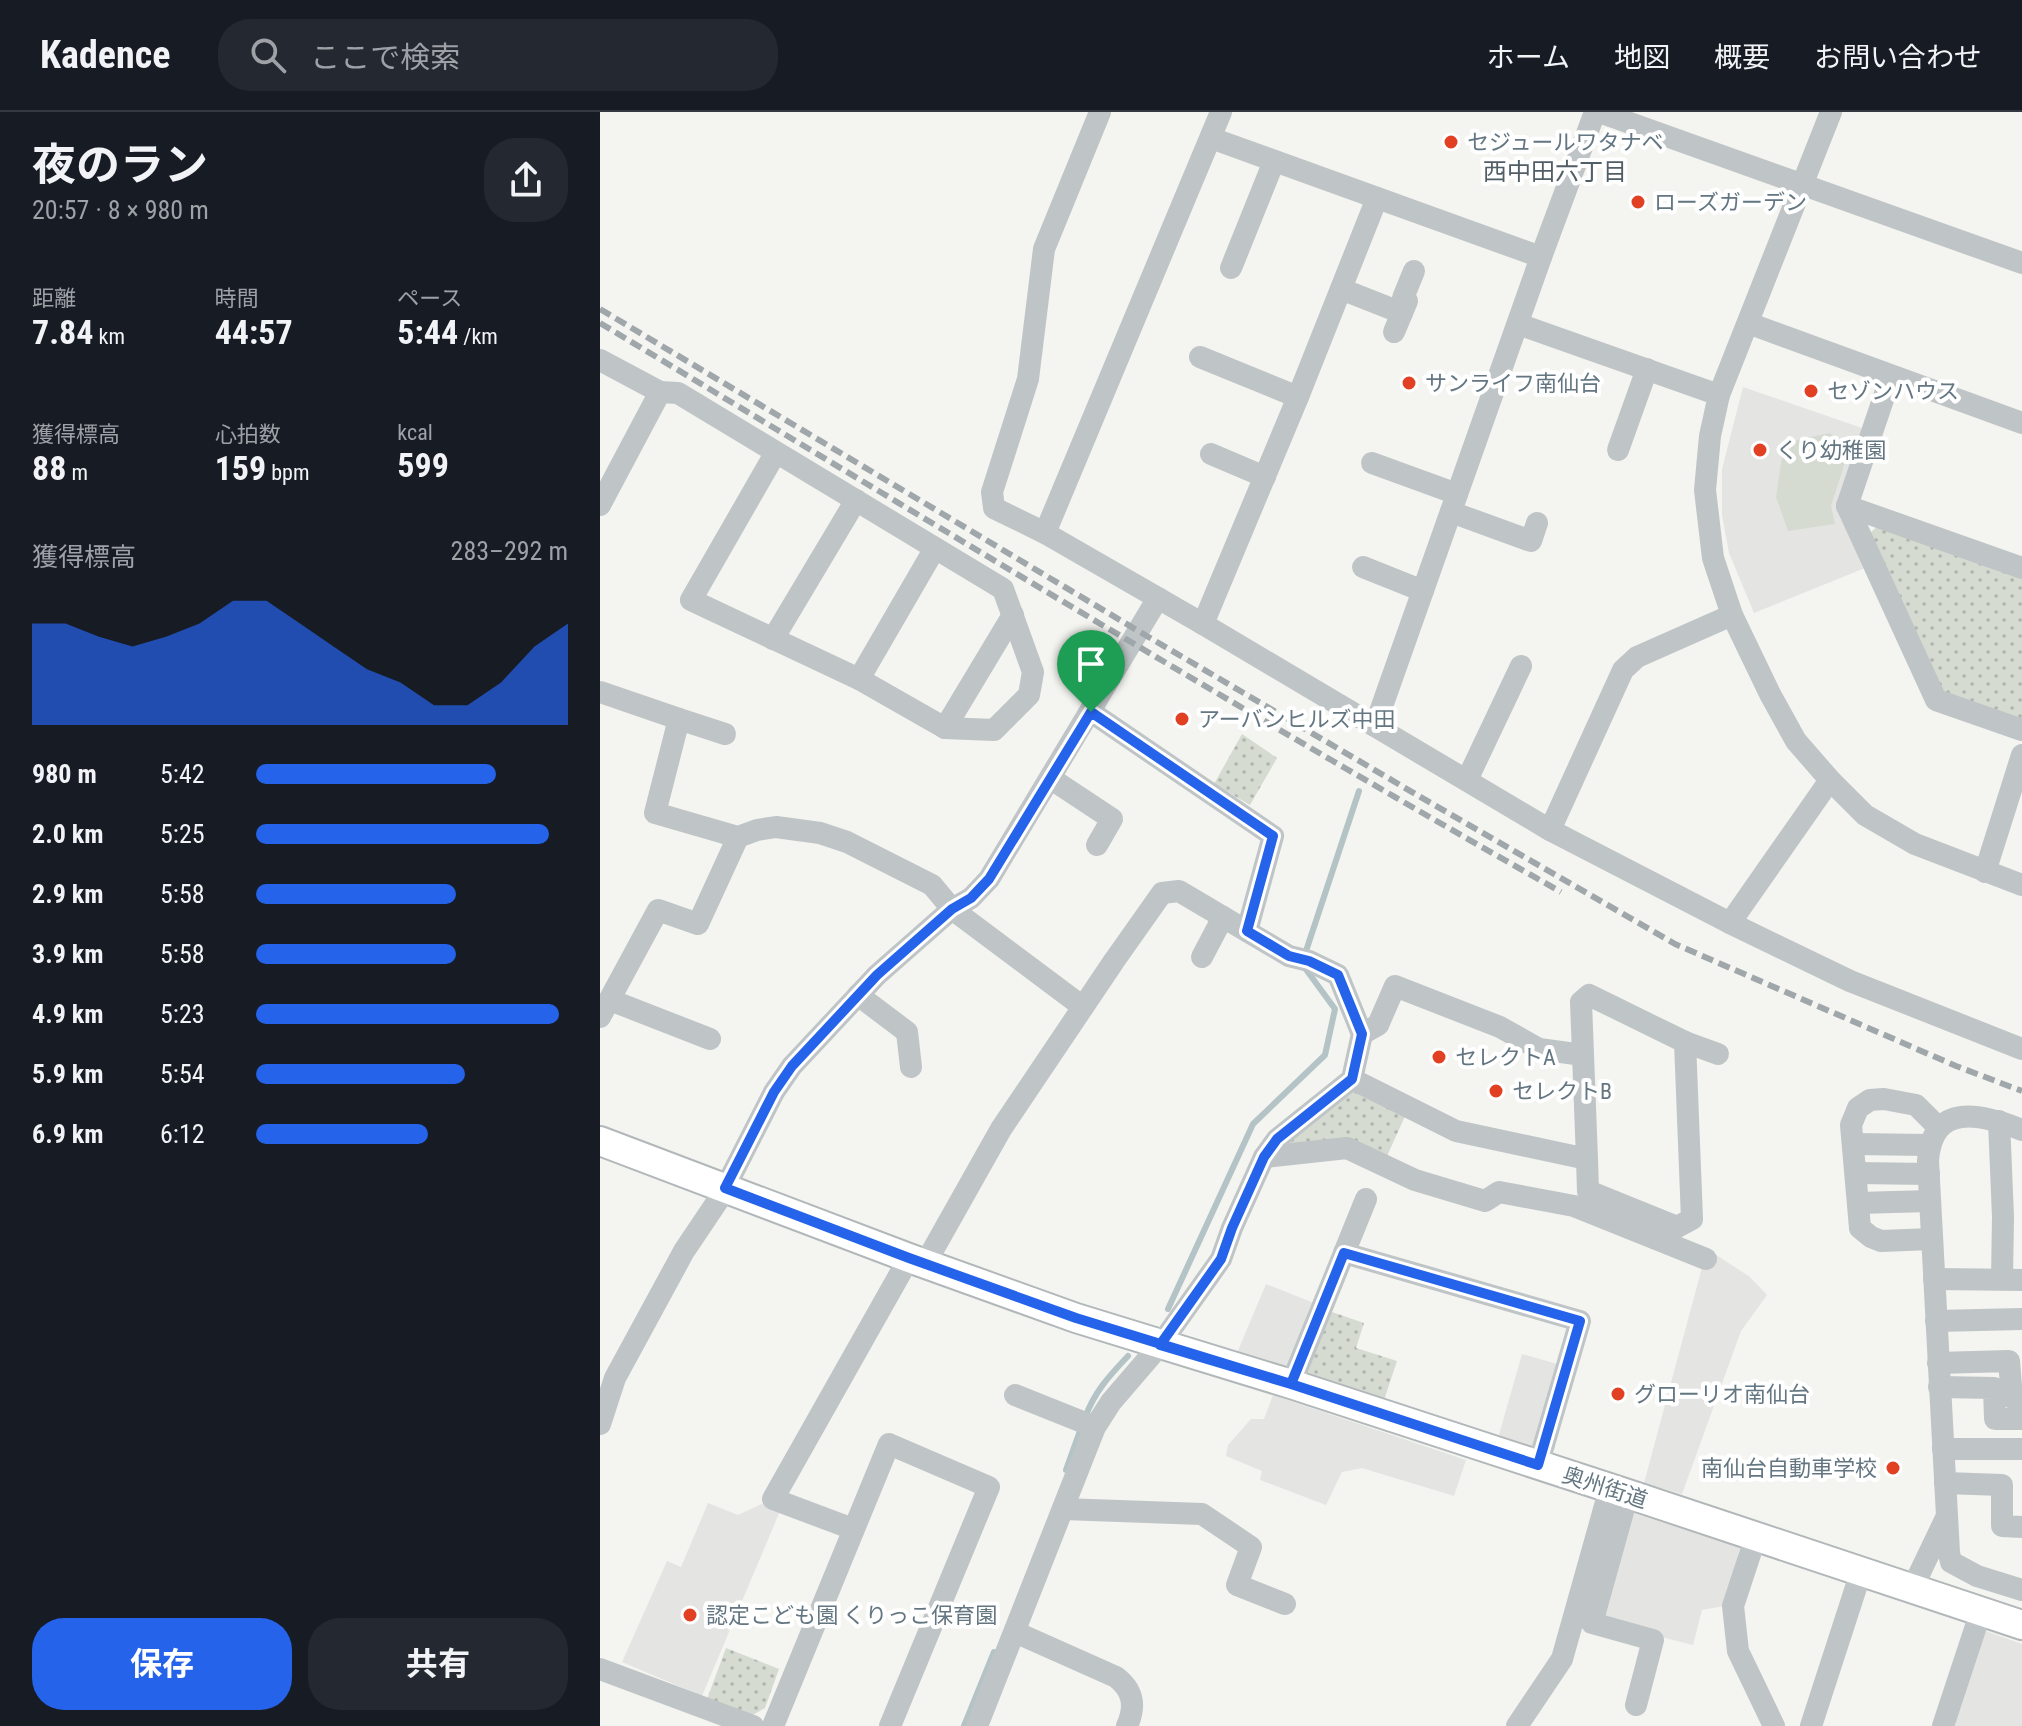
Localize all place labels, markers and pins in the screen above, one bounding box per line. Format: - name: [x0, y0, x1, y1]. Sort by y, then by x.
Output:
- place label: セジュールワタナベ: [1467, 130, 1663, 155]
- marker: セジュールワタナベ: [1442, 133, 1460, 151]
- place label: ローズガーデン: [1654, 190, 1807, 215]
- marker: ローズガーデン: [1629, 193, 1647, 211]
- place label: サンライフ南仙台: [1425, 371, 1601, 396]
- marker: サンライフ南仙台: [1400, 374, 1418, 392]
- place label: セゾンハウス: [1827, 379, 1959, 404]
- marker: セゾンハウス: [1802, 382, 1820, 400]
- place label: くり幼稚園: [1776, 438, 1886, 463]
- marker: くり幼稚園: [1751, 441, 1769, 459]
- pin: [1057, 630, 1125, 712]
- place label: アーバンヒルズ中田: [1198, 707, 1396, 732]
- marker: アーバンヒルズ中田: [1173, 710, 1191, 728]
- place label: セレクトA: [1455, 1045, 1556, 1070]
- marker: セレクトA: [1430, 1048, 1448, 1066]
- place label: セレクトB: [1512, 1079, 1612, 1104]
- marker: セレクトB: [1487, 1082, 1505, 1100]
- place label: グローリオ南仙台: [1634, 1382, 1810, 1407]
- marker: グローリオ南仙台: [1609, 1385, 1627, 1403]
- place label: 南仙台自動車学校: [1701, 1456, 1877, 1481]
- marker: 南仙台自動車学校: [1884, 1459, 1902, 1477]
- place label: 認定こども園 くりっこ保育園: [706, 1603, 997, 1628]
- marker: 認定こども園 くりっこ保育園: [681, 1606, 699, 1624]

